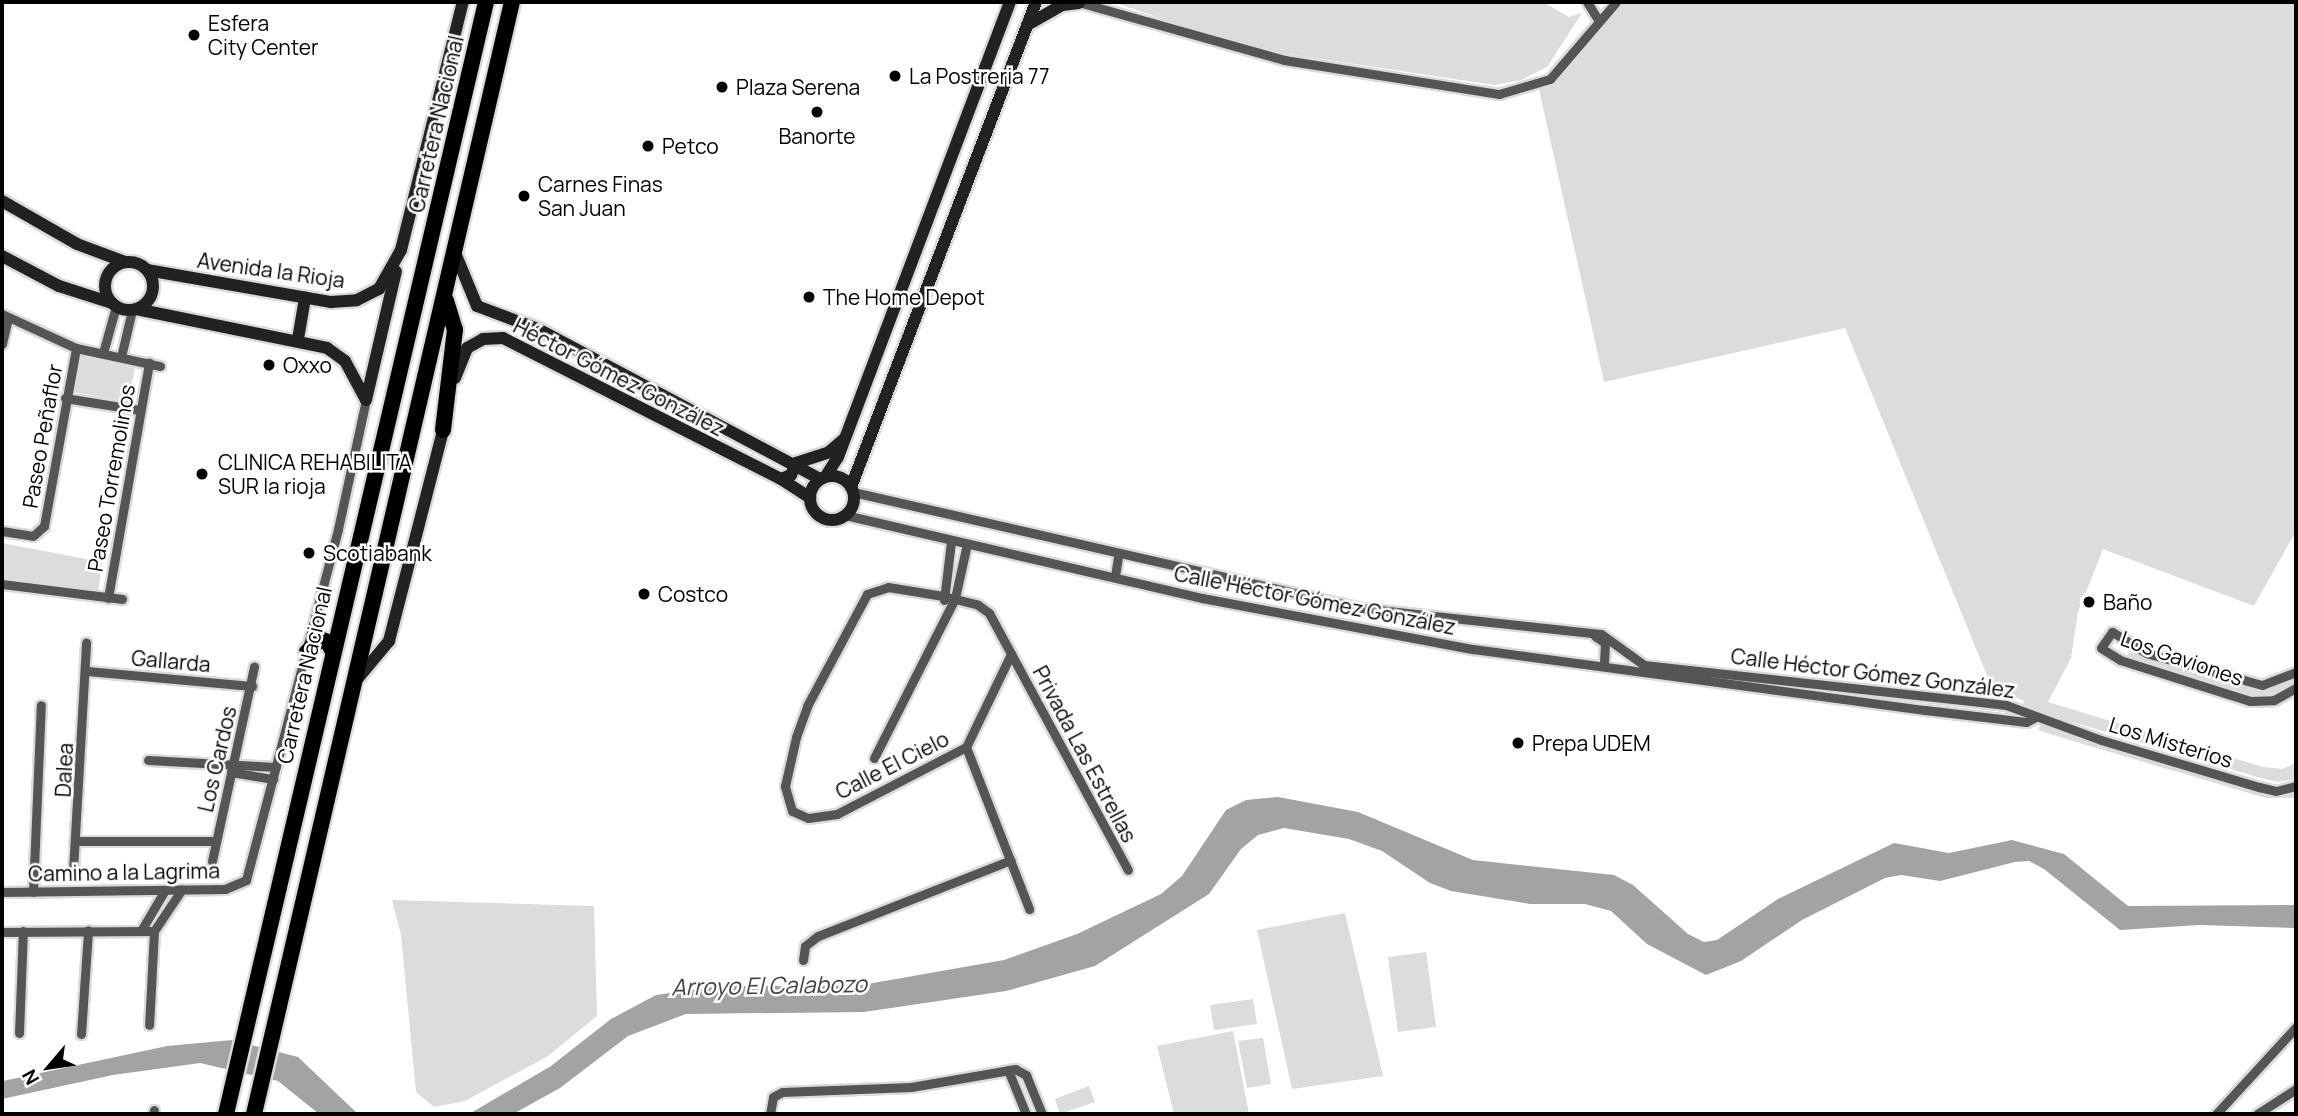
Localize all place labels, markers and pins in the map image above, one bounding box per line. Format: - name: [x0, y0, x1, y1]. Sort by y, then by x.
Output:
- place label: Esfera City Center: [208, 10, 319, 60]
- marker: Esfera City Center: [186, 27, 202, 43]
- place label: La Postreria 77: [909, 63, 1050, 89]
- marker: La Postreria 77: [887, 68, 903, 84]
- place label: Plaza Serena: [736, 74, 860, 100]
- marker: Plaza Serena: [714, 79, 730, 95]
- marker: Banorte: [809, 104, 825, 120]
- place label: Banorte: [778, 123, 856, 149]
- place label: Petco: [662, 133, 719, 159]
- marker: Petco: [640, 138, 656, 154]
- place label: Carnes Finas San Juan: [538, 171, 663, 221]
- marker: Carnes Finas San Juan: [516, 188, 532, 204]
- place label: The Home Depot: [823, 284, 985, 310]
- marker: The Home Depot: [801, 289, 817, 305]
- place label: Oxxo: [283, 352, 332, 378]
- marker: Oxxo: [261, 357, 277, 373]
- place label: CLINICA REHABILITA SUR la rioja: [218, 449, 412, 499]
- marker: CLINICA REHABILITA SUR la rioja: [192, 464, 212, 484]
- place label: Scotiabank: [323, 540, 432, 566]
- marker: Scotiabank: [301, 545, 317, 561]
- place label: Costco: [658, 581, 728, 607]
- marker: Costco: [636, 586, 652, 602]
- place label: Baño: [2103, 589, 2152, 615]
- marker: Baño: [2081, 594, 2097, 610]
- place label: Prepa UDEM: [1532, 730, 1651, 756]
- marker: Prepa UDEM: [1510, 735, 1526, 751]

